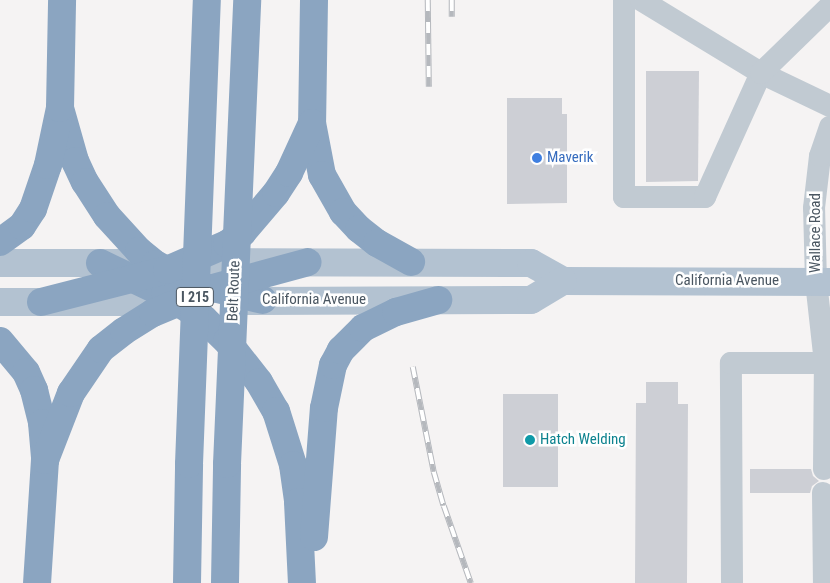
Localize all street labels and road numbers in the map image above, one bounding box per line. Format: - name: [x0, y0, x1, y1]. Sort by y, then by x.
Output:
- street label: Wallace Road: [807, 193, 825, 273]
- street label: Belt Route: [224, 260, 244, 322]
- street label: California Avenue: [675, 272, 779, 290]
- road number: I 215: [175, 286, 215, 308]
- street label: California Avenue: [262, 291, 366, 309]

